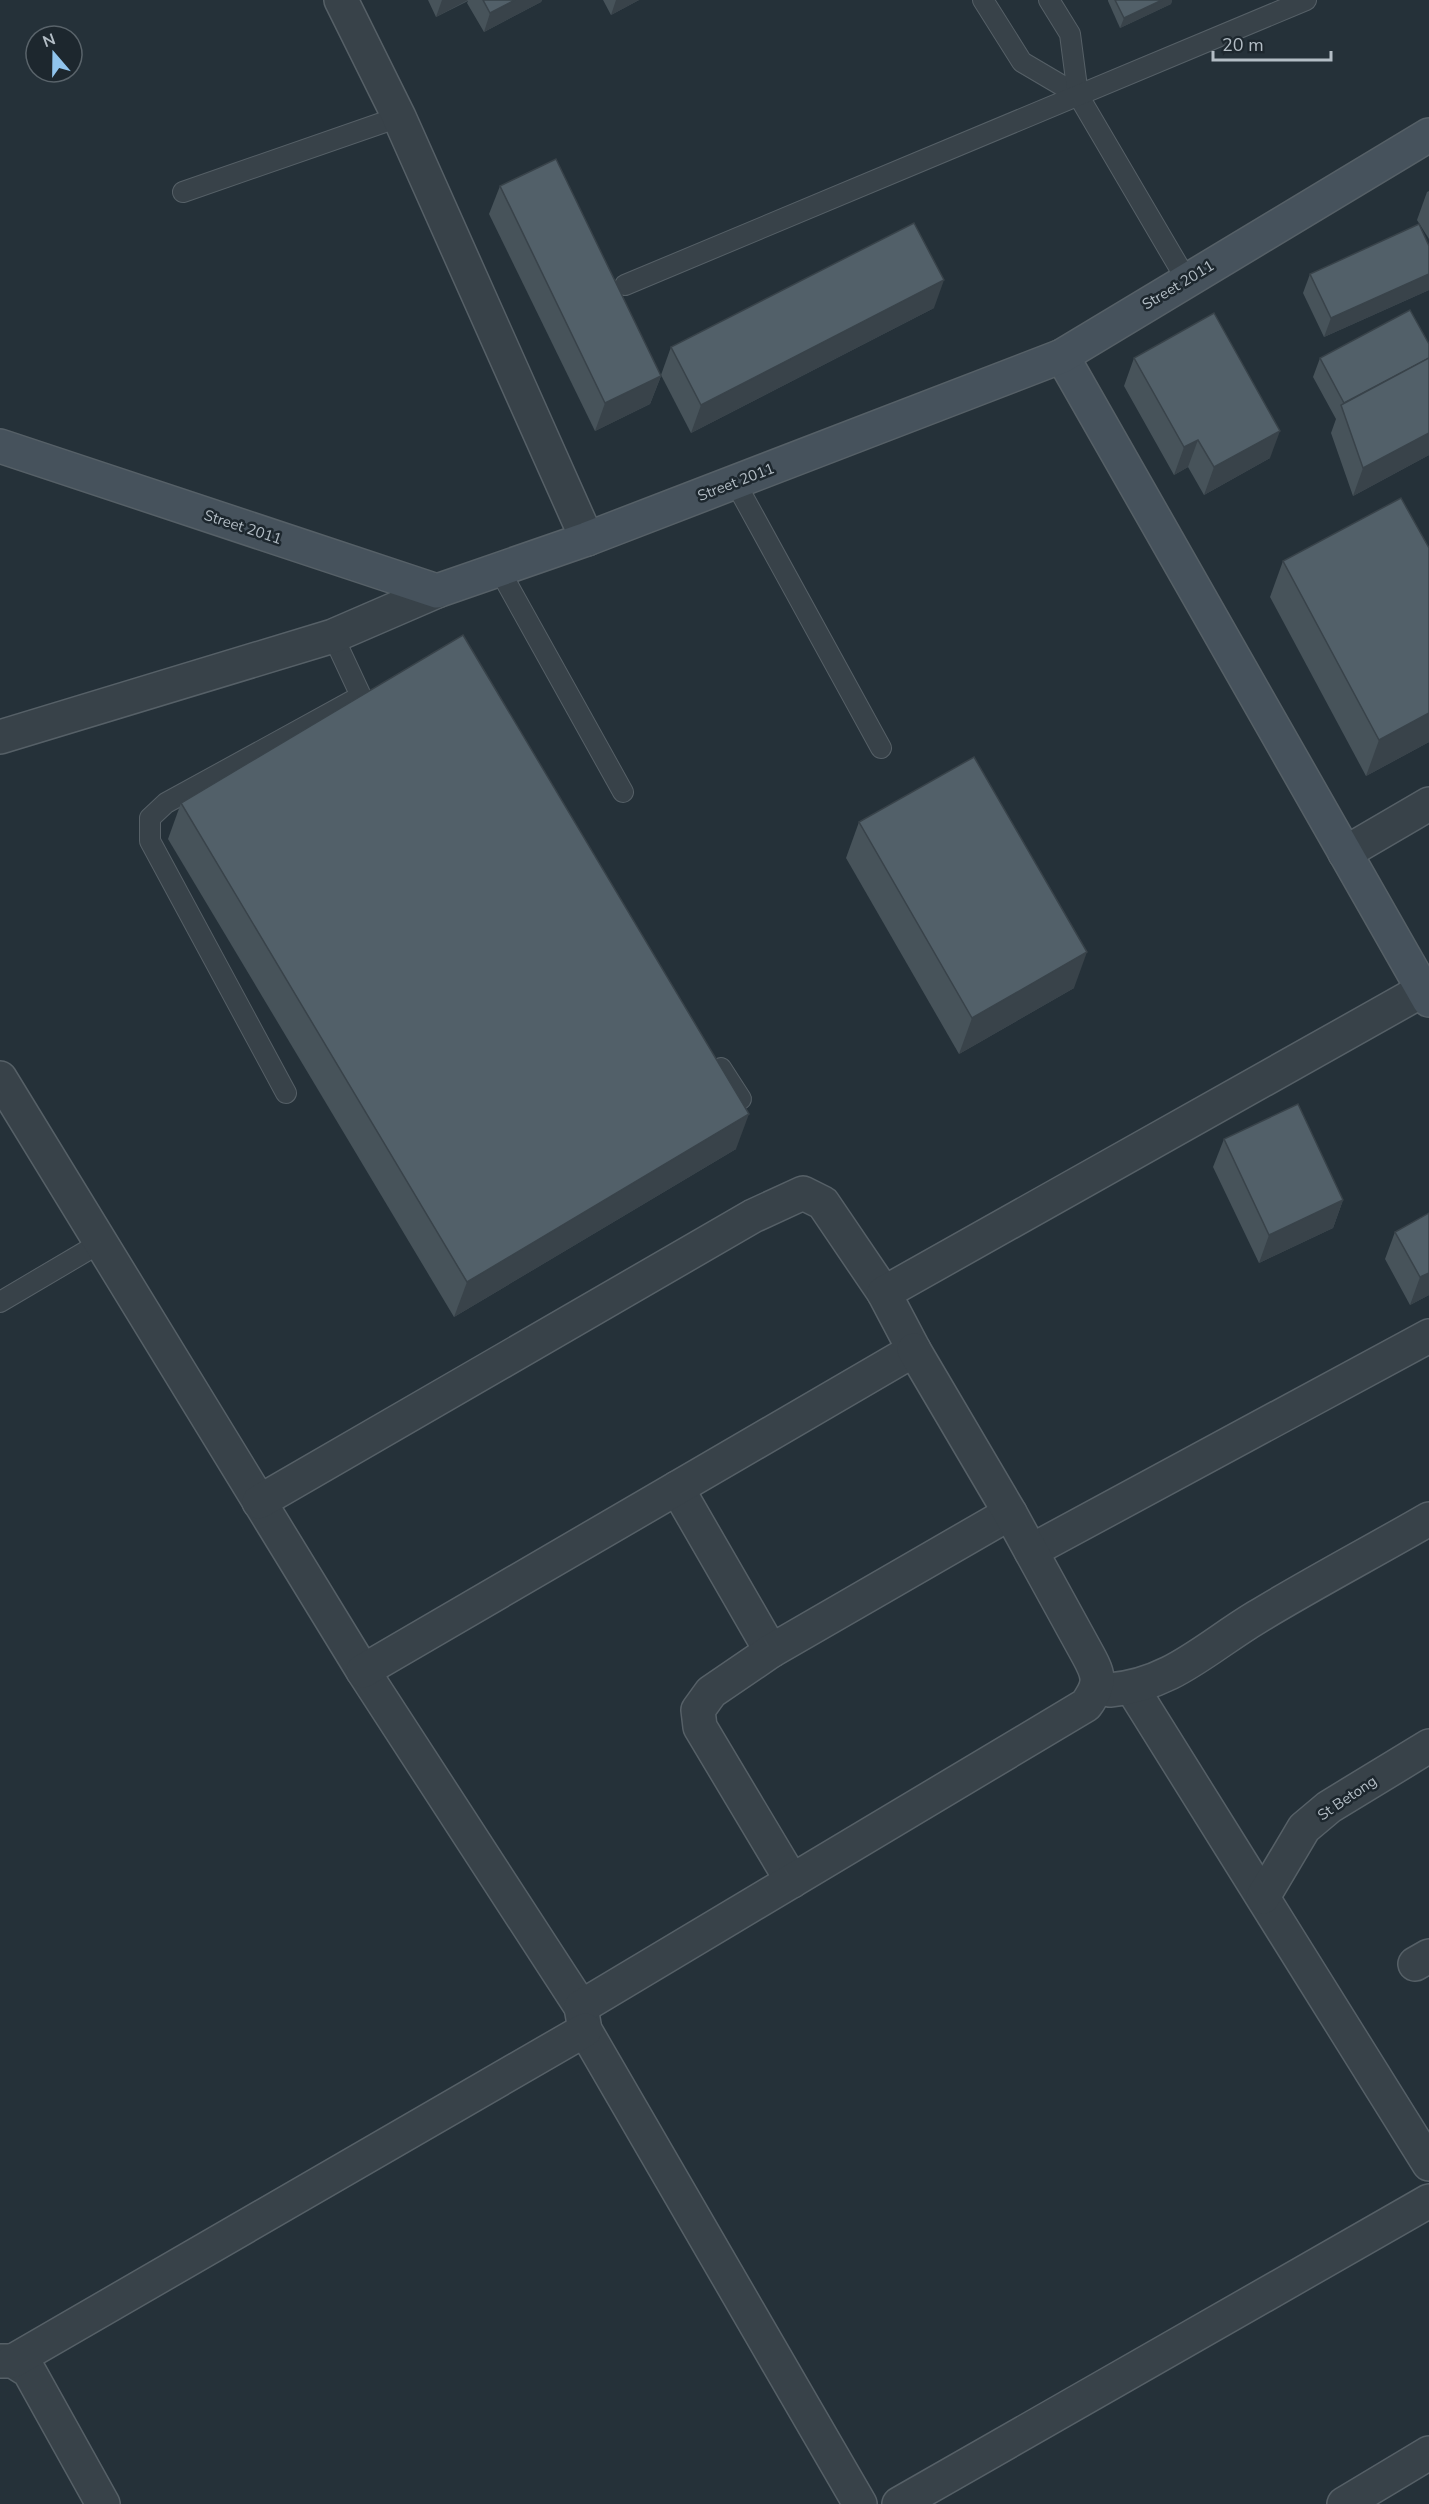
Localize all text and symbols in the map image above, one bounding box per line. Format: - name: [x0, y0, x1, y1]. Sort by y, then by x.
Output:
- north arrow: [24, 24, 84, 84]
- scale bar: [1213, 24, 1332, 62]
- text: N: [40, 28, 59, 53]
- text: 20 m: [1222, 33, 1264, 57]
- street label: Street 2011: [1138, 256, 1218, 314]
- street label: Street 2011: [695, 458, 777, 506]
- street label: Street 2011: [201, 505, 285, 549]
- street label: St Betong: [1314, 1771, 1380, 1825]

